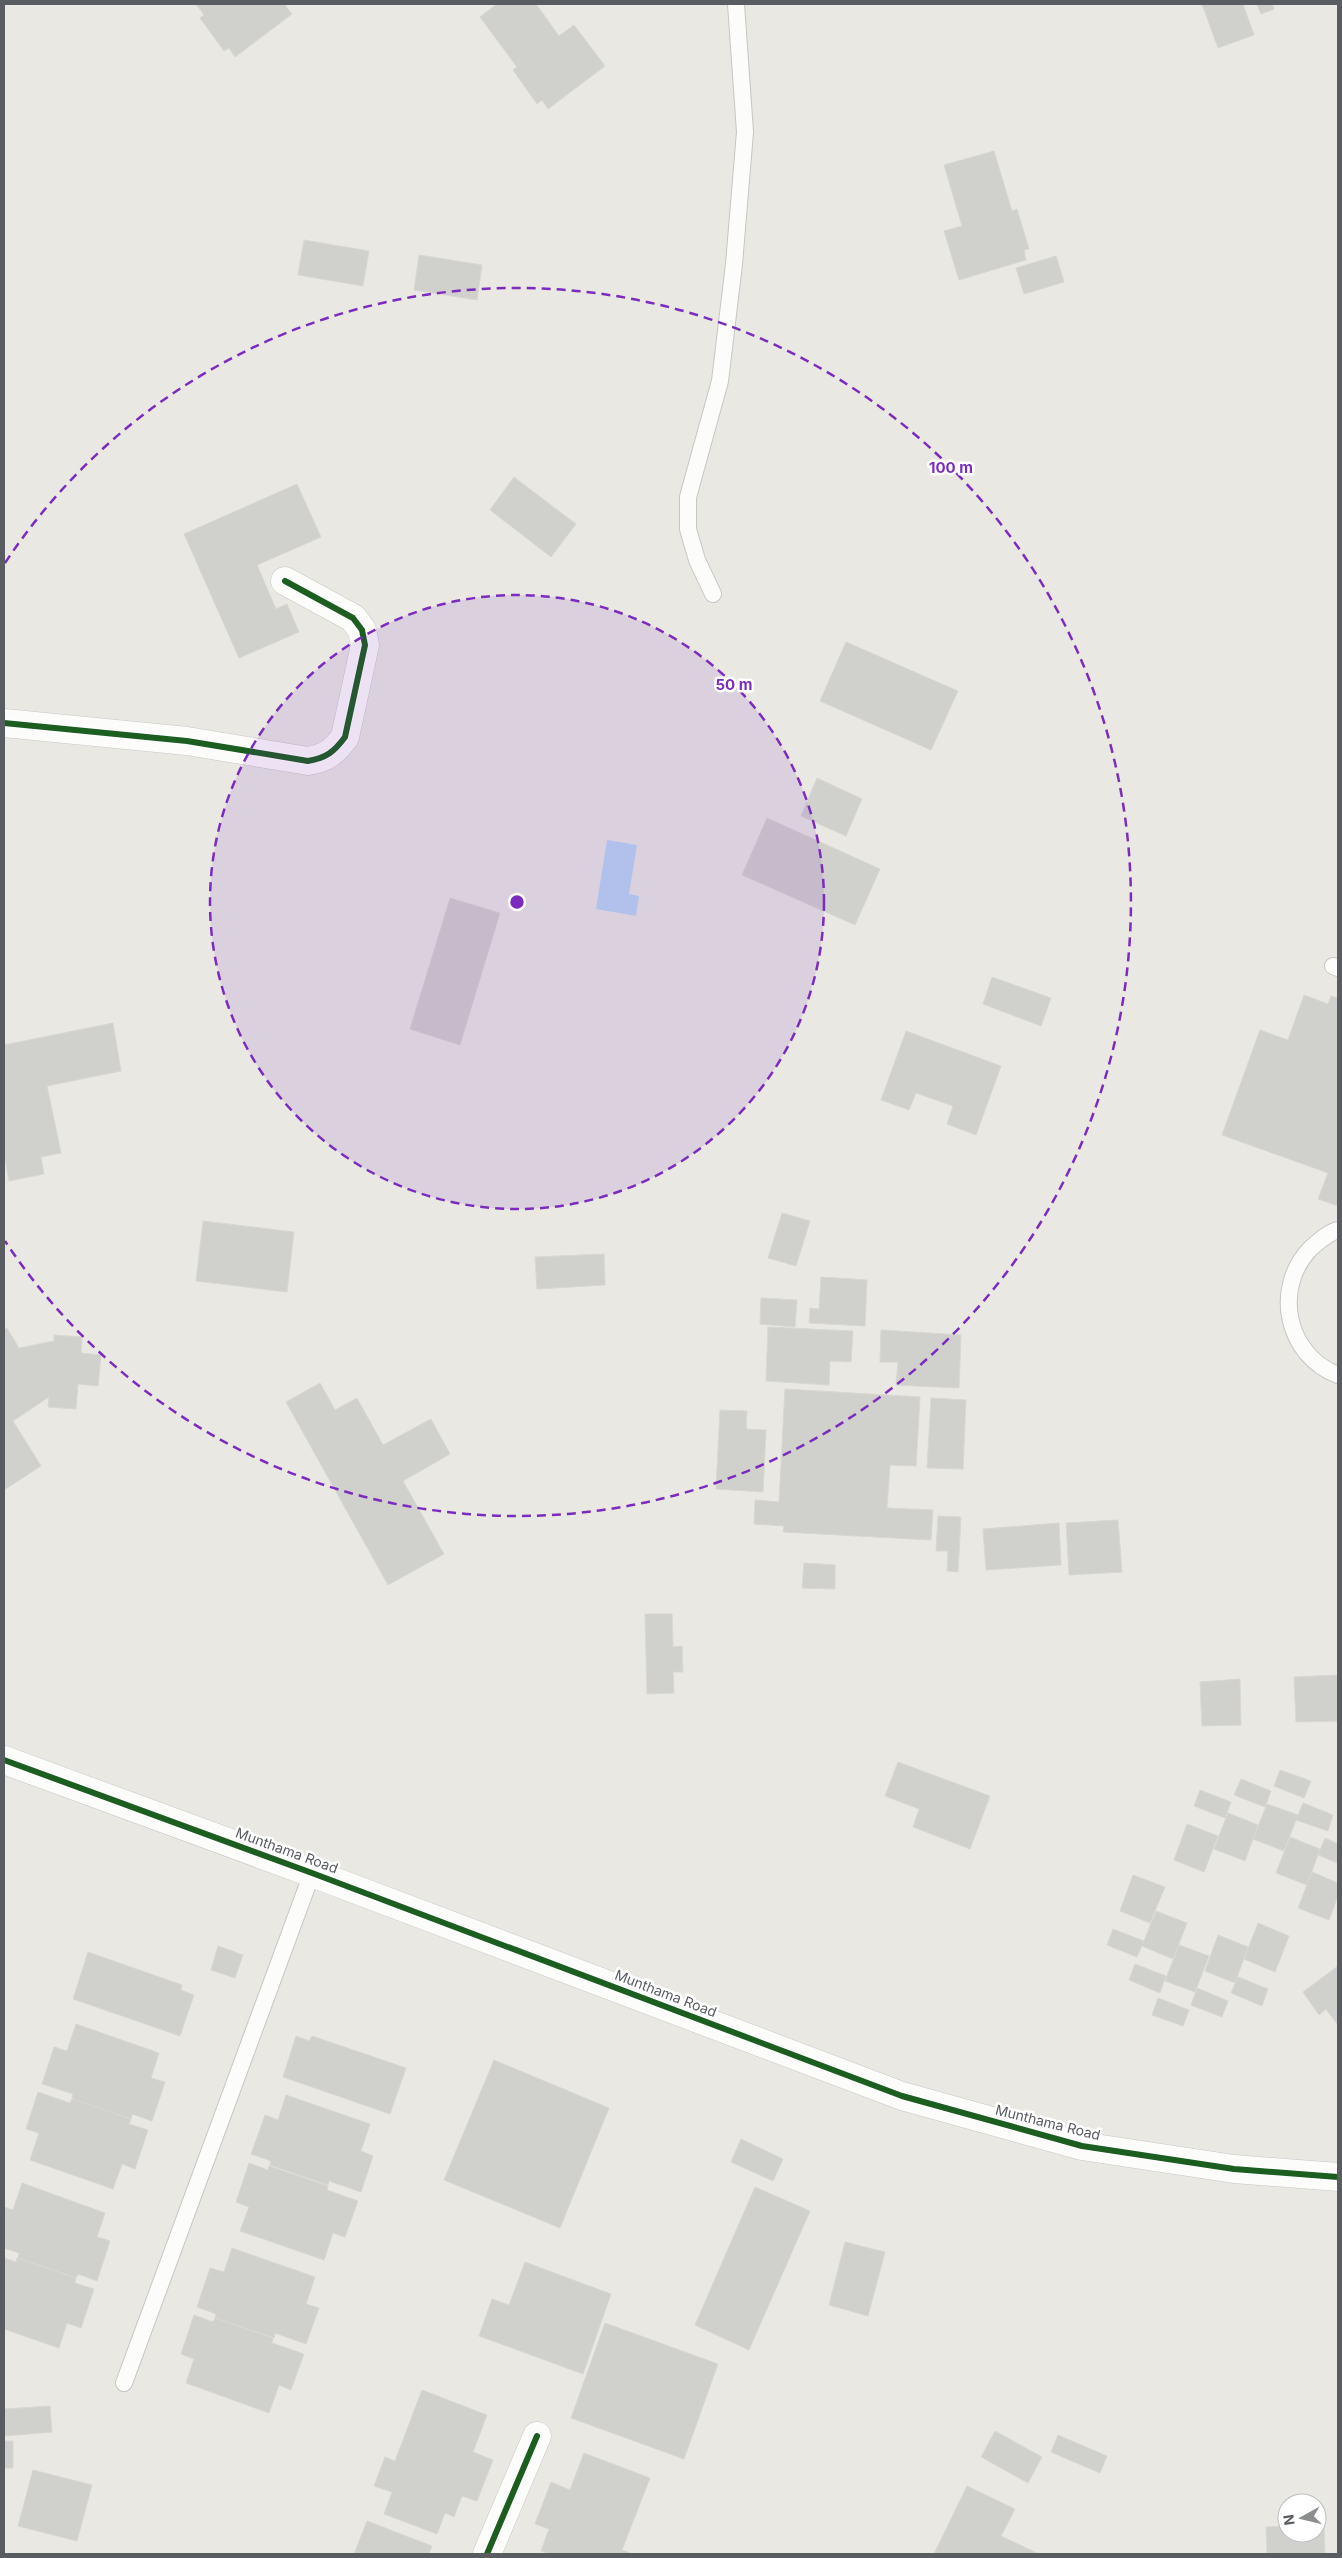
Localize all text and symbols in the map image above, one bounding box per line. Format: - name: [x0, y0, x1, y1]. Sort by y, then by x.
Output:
- text: 100 m: [929, 458, 973, 477]
- text: 50 m: [716, 675, 752, 694]
- centre of rings: [508, 893, 526, 911]
- street label: Munthama Road: [233, 1824, 341, 1876]
- street label: Munthama Road: [613, 1966, 719, 2020]
- street label: Munthama Road: [994, 2101, 1102, 2143]
- north arrow: [1277, 2493, 1327, 2543]
- text: N: [1279, 2513, 1298, 2526]

